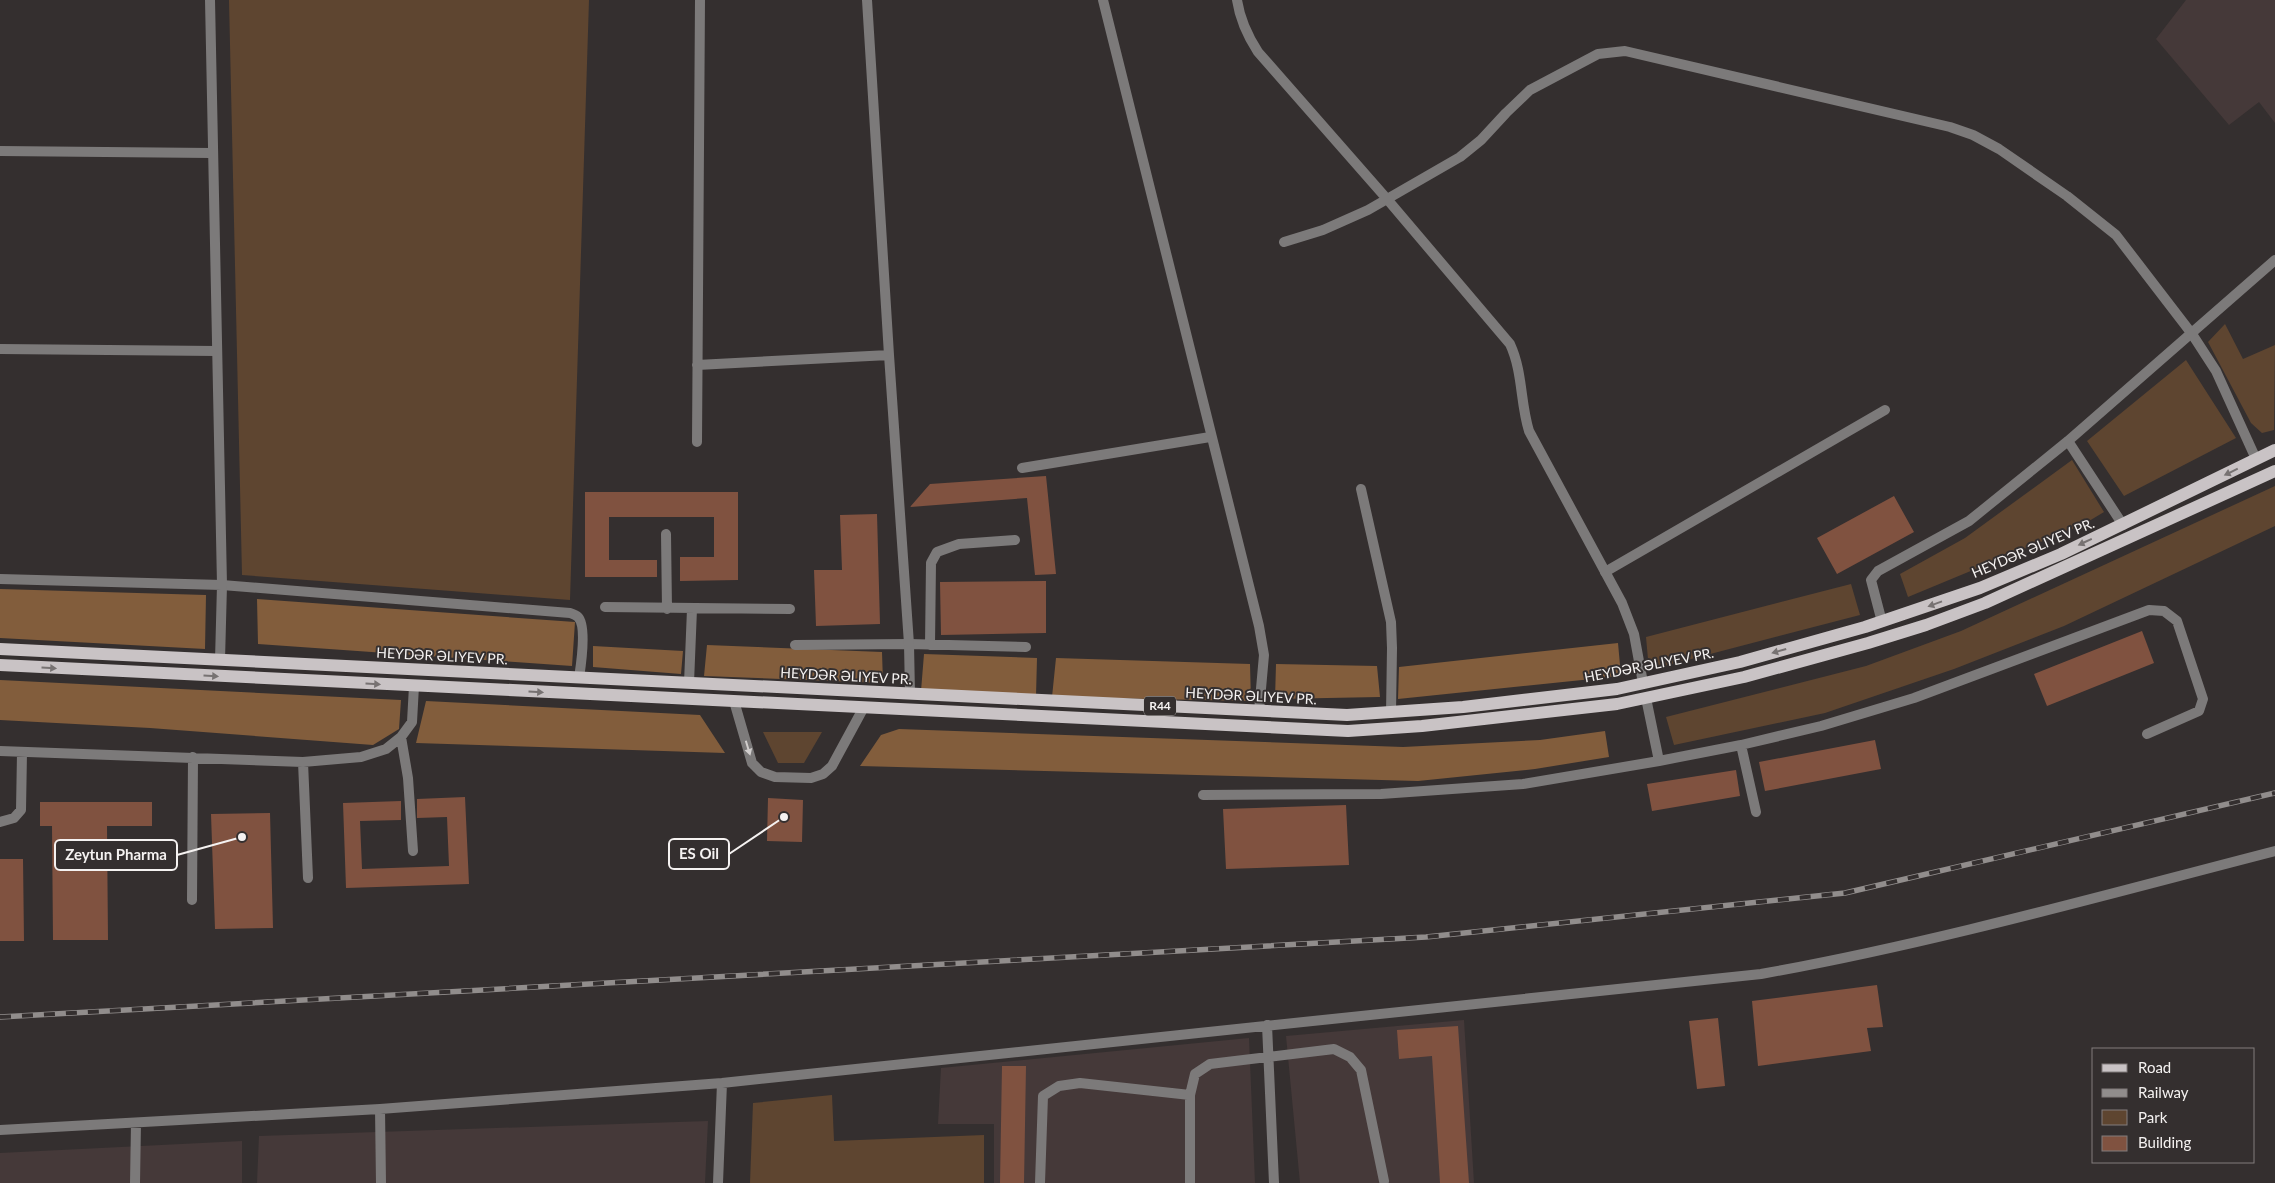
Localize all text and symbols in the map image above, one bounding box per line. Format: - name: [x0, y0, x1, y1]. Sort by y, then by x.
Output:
- one-way arrow: [2224, 468, 2239, 476]
- street label: HEYDƏR ƏLIYEV PR.: [1969, 514, 2097, 581]
- one-way arrow: [2078, 539, 2092, 547]
- one-way arrow: [1927, 600, 1942, 608]
- street label: HEYDƏR ƏLIYEV PR.: [376, 644, 508, 667]
- street label: HEYDƏR ƏLIYEV PR.: [1583, 644, 1715, 685]
- one-way arrow: [1772, 647, 1787, 655]
- one-way arrow: [41, 664, 57, 672]
- street label: HEYDƏR ƏLIYEV PR.: [780, 664, 912, 687]
- one-way arrow: [203, 673, 219, 681]
- one-way arrow: [366, 681, 382, 689]
- street label: HEYDƏR ƏLIYEV PR.: [1185, 684, 1317, 707]
- one-way arrow: [528, 688, 544, 696]
- road number: R44: [1144, 696, 1176, 716]
- one-way arrow: [745, 741, 753, 756]
- callout: ES Oil: [669, 839, 729, 869]
- callout: Zeytun Pharma: [55, 840, 177, 870]
- text: ES Oil: [679, 844, 719, 862]
- text: Zeytun Pharma: [65, 845, 167, 863]
- legend: [2092, 1048, 2255, 1163]
- text: Road: [2138, 1058, 2171, 1076]
- text: Railway: [2138, 1083, 2189, 1101]
- text: Park: [2138, 1108, 2168, 1126]
- text: Building: [2138, 1133, 2191, 1151]

